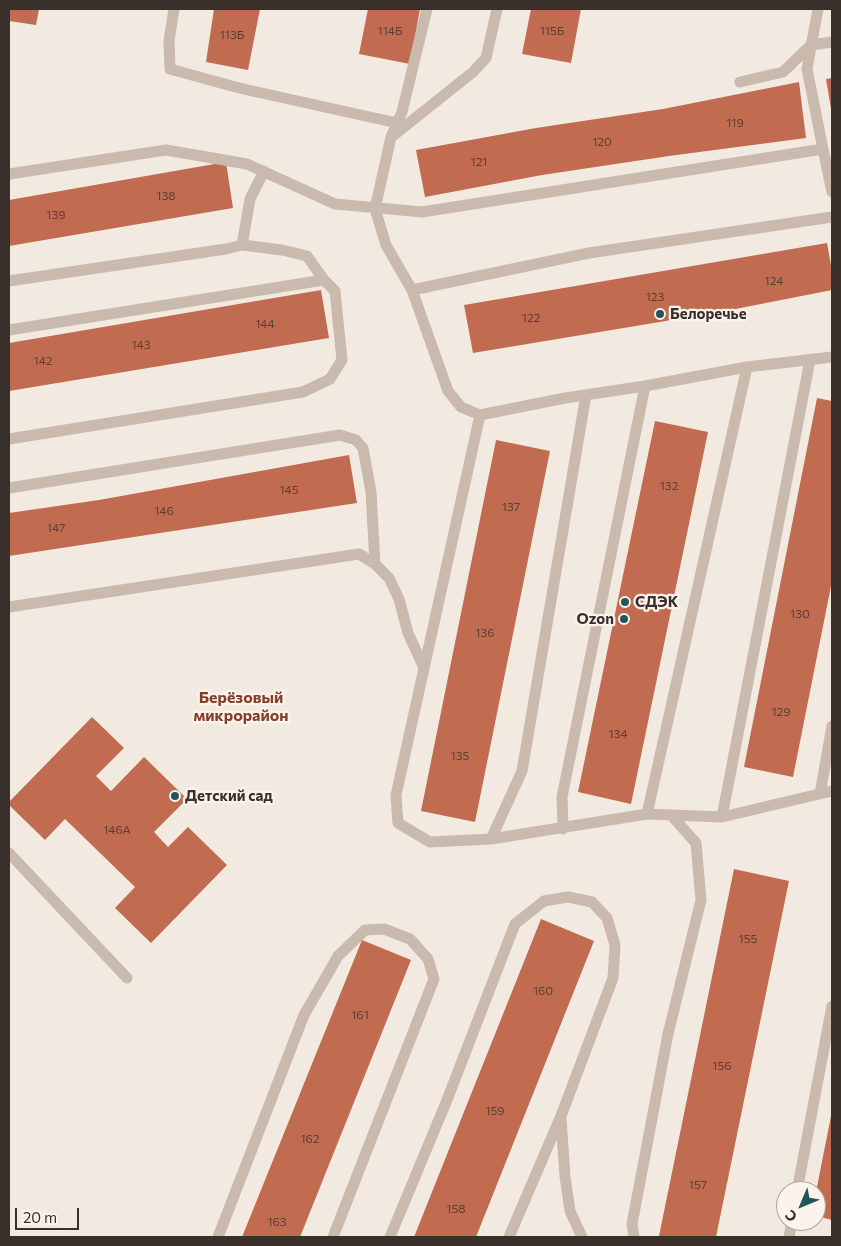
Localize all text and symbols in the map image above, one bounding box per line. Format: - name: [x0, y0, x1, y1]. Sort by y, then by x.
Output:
- house number: 114Б: [378, 24, 402, 38]
- house number: 115Б: [540, 24, 564, 38]
- house number: 113Б: [220, 28, 244, 42]
- house number: 119: [726, 116, 744, 130]
- house number: 120: [592, 135, 612, 149]
- house number: 121: [471, 155, 487, 169]
- house number: 138: [156, 189, 176, 203]
- house number: 139: [46, 208, 66, 222]
- house number: 124: [765, 274, 783, 288]
- house number: 123: [646, 290, 664, 304]
- place label: Белоречье: [670, 305, 747, 323]
- marker: Белоречье: [654, 308, 666, 320]
- house number: 122: [522, 311, 540, 325]
- house number: 144: [255, 317, 275, 331]
- house number: 143: [131, 338, 151, 352]
- house number: 142: [34, 354, 52, 368]
- house number: 132: [660, 479, 678, 493]
- house number: 145: [279, 483, 299, 497]
- house number: 137: [502, 500, 520, 514]
- house number: 146: [154, 504, 174, 518]
- house number: 147: [47, 521, 65, 535]
- place label: СДЭК: [635, 593, 678, 611]
- marker: СДЭК: [619, 596, 631, 608]
- house number: 130: [790, 607, 810, 621]
- place label: Ozon: [576, 610, 614, 628]
- marker: Ozon: [618, 613, 630, 625]
- house number: 136: [475, 626, 495, 640]
- district label: Берёзовый микрорайон: [193, 688, 289, 726]
- house number: 129: [771, 705, 791, 719]
- house number: 134: [608, 727, 628, 741]
- house number: 135: [451, 749, 469, 763]
- place label: Детский сад: [185, 787, 273, 805]
- marker: Детский сад: [169, 790, 181, 802]
- house number: 146А: [103, 823, 131, 837]
- house number: 155: [739, 932, 757, 946]
- house number: 160: [533, 984, 553, 998]
- house number: 161: [351, 1008, 369, 1022]
- house number: 156: [712, 1059, 732, 1073]
- house number: 159: [485, 1104, 505, 1118]
- house number: 162: [300, 1132, 320, 1146]
- house number: 157: [689, 1178, 707, 1192]
- north arrow: [776, 1181, 826, 1231]
- scale bar: [18, 1198, 81, 1230]
- house number: 158: [446, 1202, 466, 1216]
- text: С: [781, 1207, 800, 1226]
- text: 20 m: [23, 1208, 57, 1226]
- house number: 163: [267, 1215, 287, 1229]

